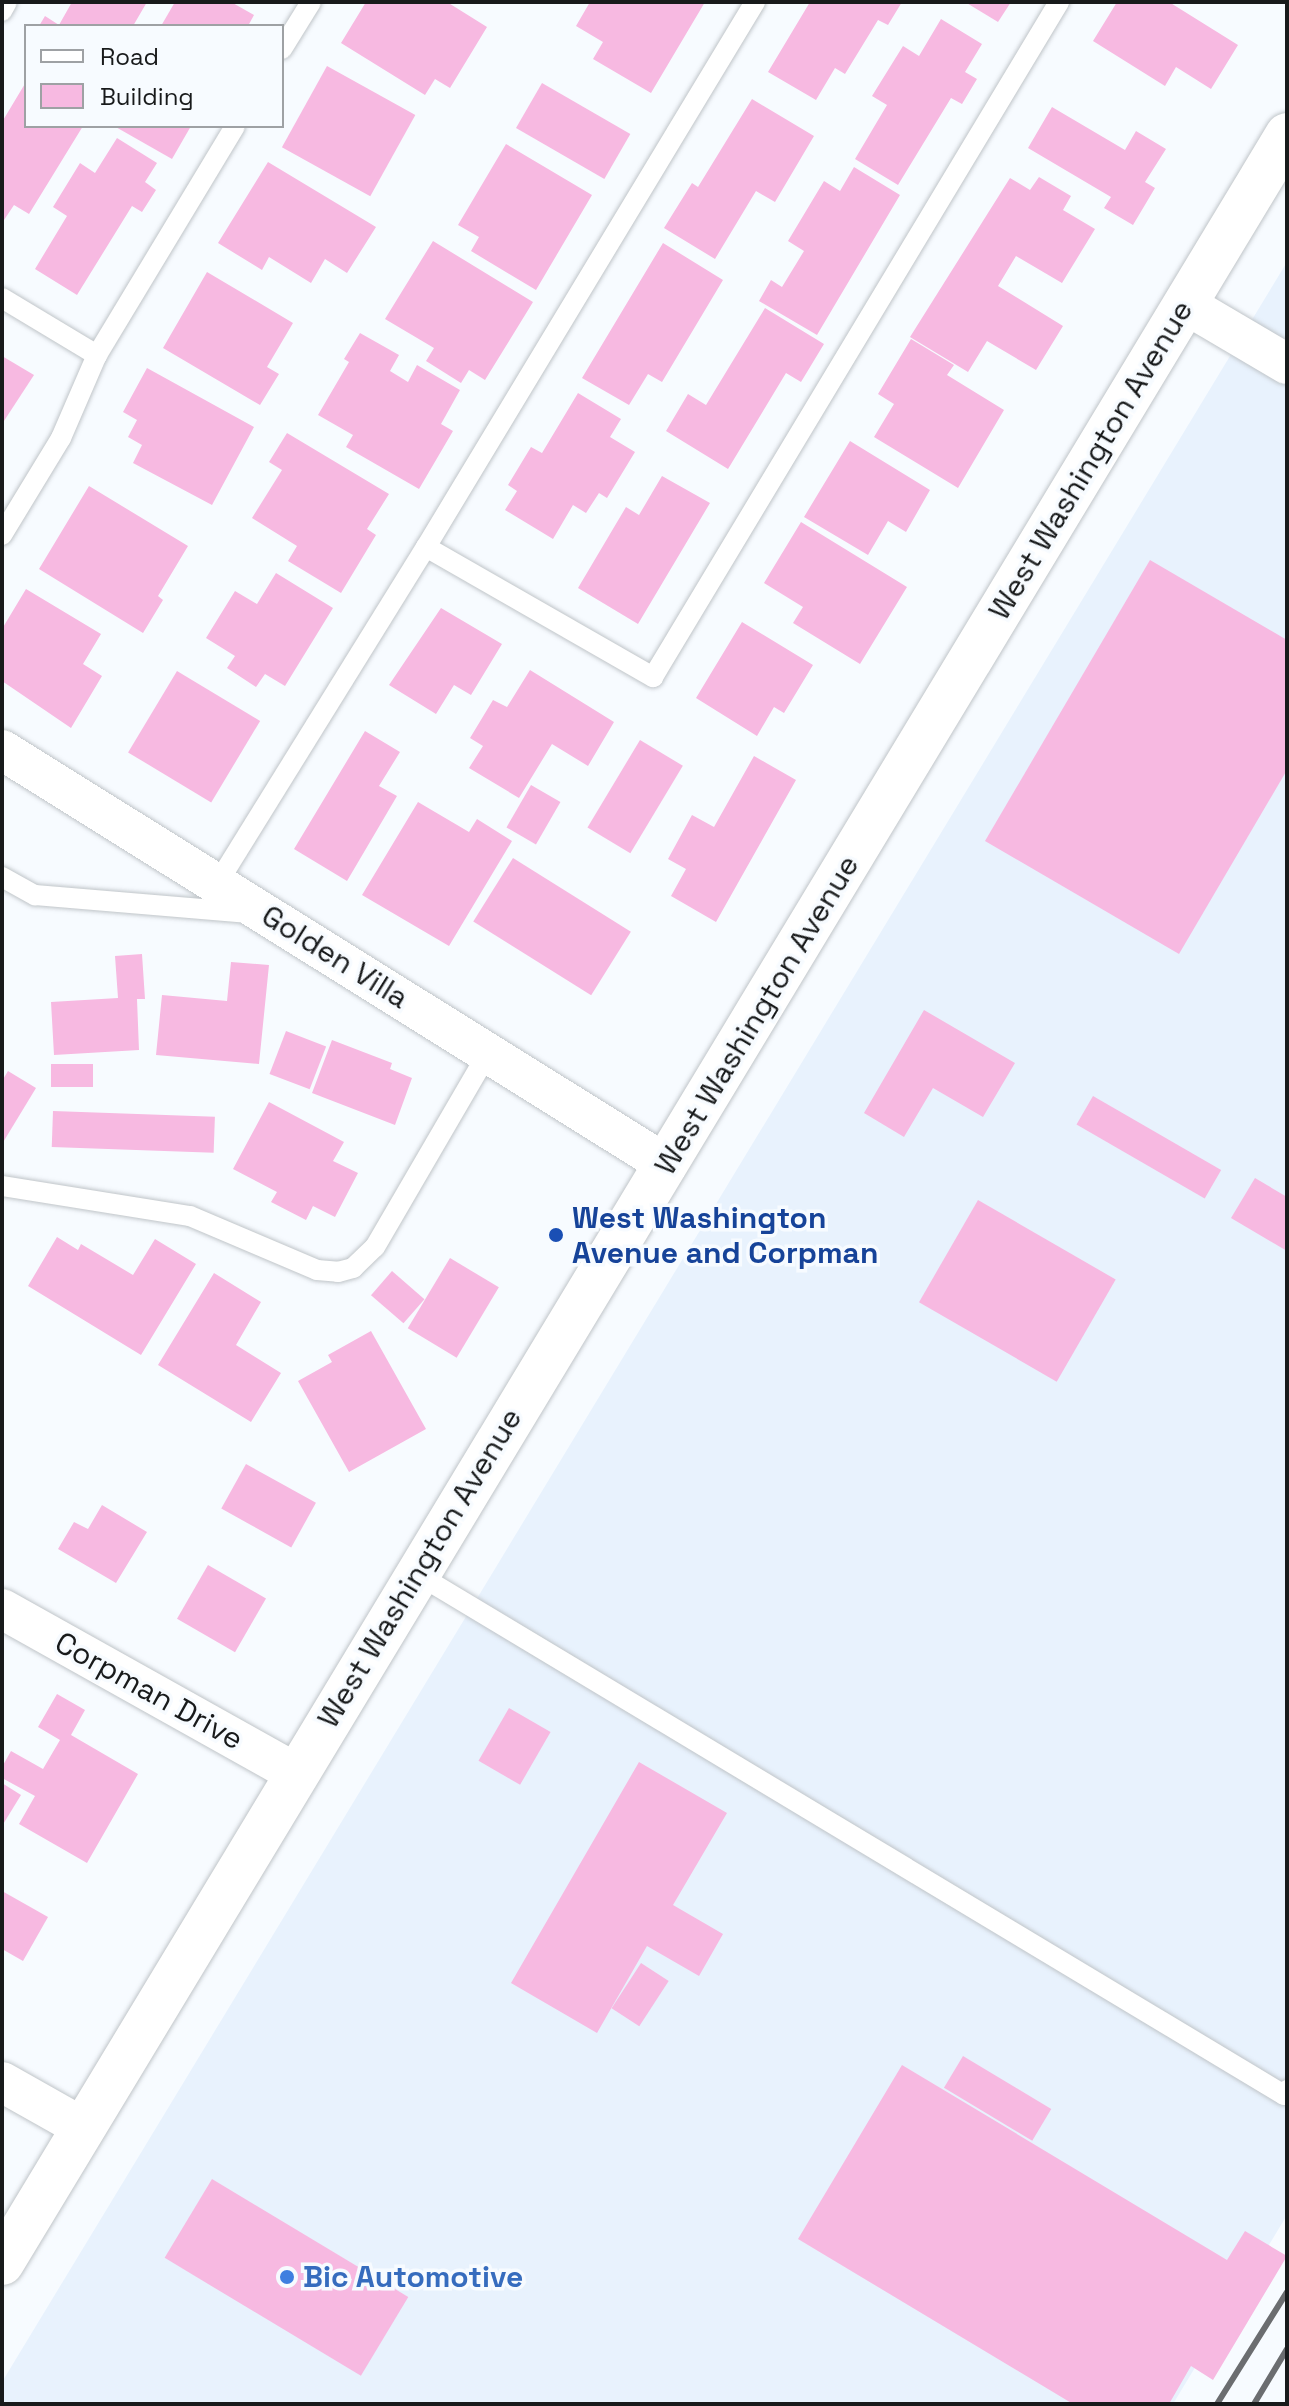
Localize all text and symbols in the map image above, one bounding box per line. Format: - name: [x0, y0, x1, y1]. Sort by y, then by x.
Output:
- legend: [24, 24, 284, 128]
- text: Road: [100, 41, 159, 72]
- text: Building: [100, 81, 194, 112]
- street label: West Washington Avenue: [981, 294, 1201, 626]
- street label: West Washington Avenue: [647, 849, 867, 1181]
- street label: Golden Villa: [255, 898, 415, 1016]
- place label: West Washington Avenue and Corpman: [572, 1200, 878, 1270]
- marker: West Washington Avenue and Corpman: [547, 1226, 565, 1244]
- street label: West Washington Avenue: [310, 1402, 530, 1734]
- street label: Corpman Drive: [49, 1624, 249, 1758]
- place label: Bic Automotive: [303, 2259, 524, 2295]
- marker: Bic Automotive: [278, 2268, 296, 2286]

